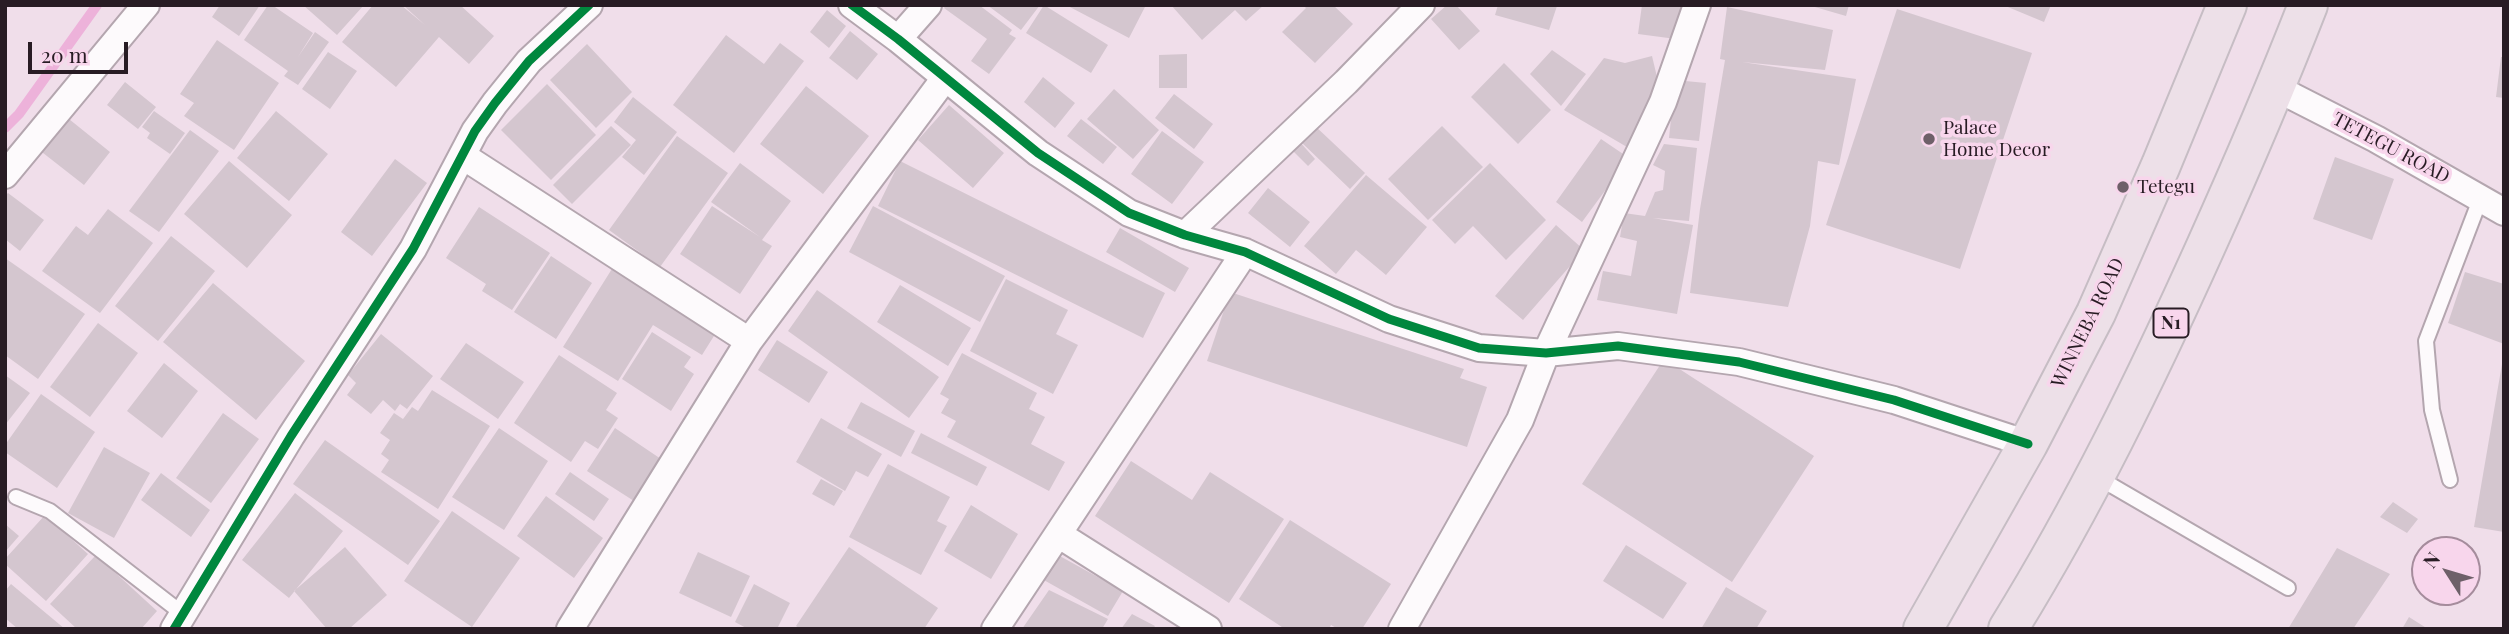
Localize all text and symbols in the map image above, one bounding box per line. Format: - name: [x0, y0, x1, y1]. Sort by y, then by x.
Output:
- scale bar: [32, 28, 131, 72]
- text: 20 m: [41, 40, 88, 68]
- street label: TETEGU ROAD: [2329, 108, 2453, 188]
- place label: Palace Home Decor: [1943, 117, 2050, 161]
- marker: Palace Home Decor: [1921, 131, 1937, 147]
- place label: Tetegu: [2137, 176, 2195, 198]
- marker: Tetegu: [2115, 179, 2131, 195]
- street label: WINNEBA ROAD: [2047, 254, 2129, 392]
- road number: N1: [2154, 309, 2188, 338]
- north arrow: [2411, 536, 2481, 606]
- text: N: [2416, 546, 2445, 573]

